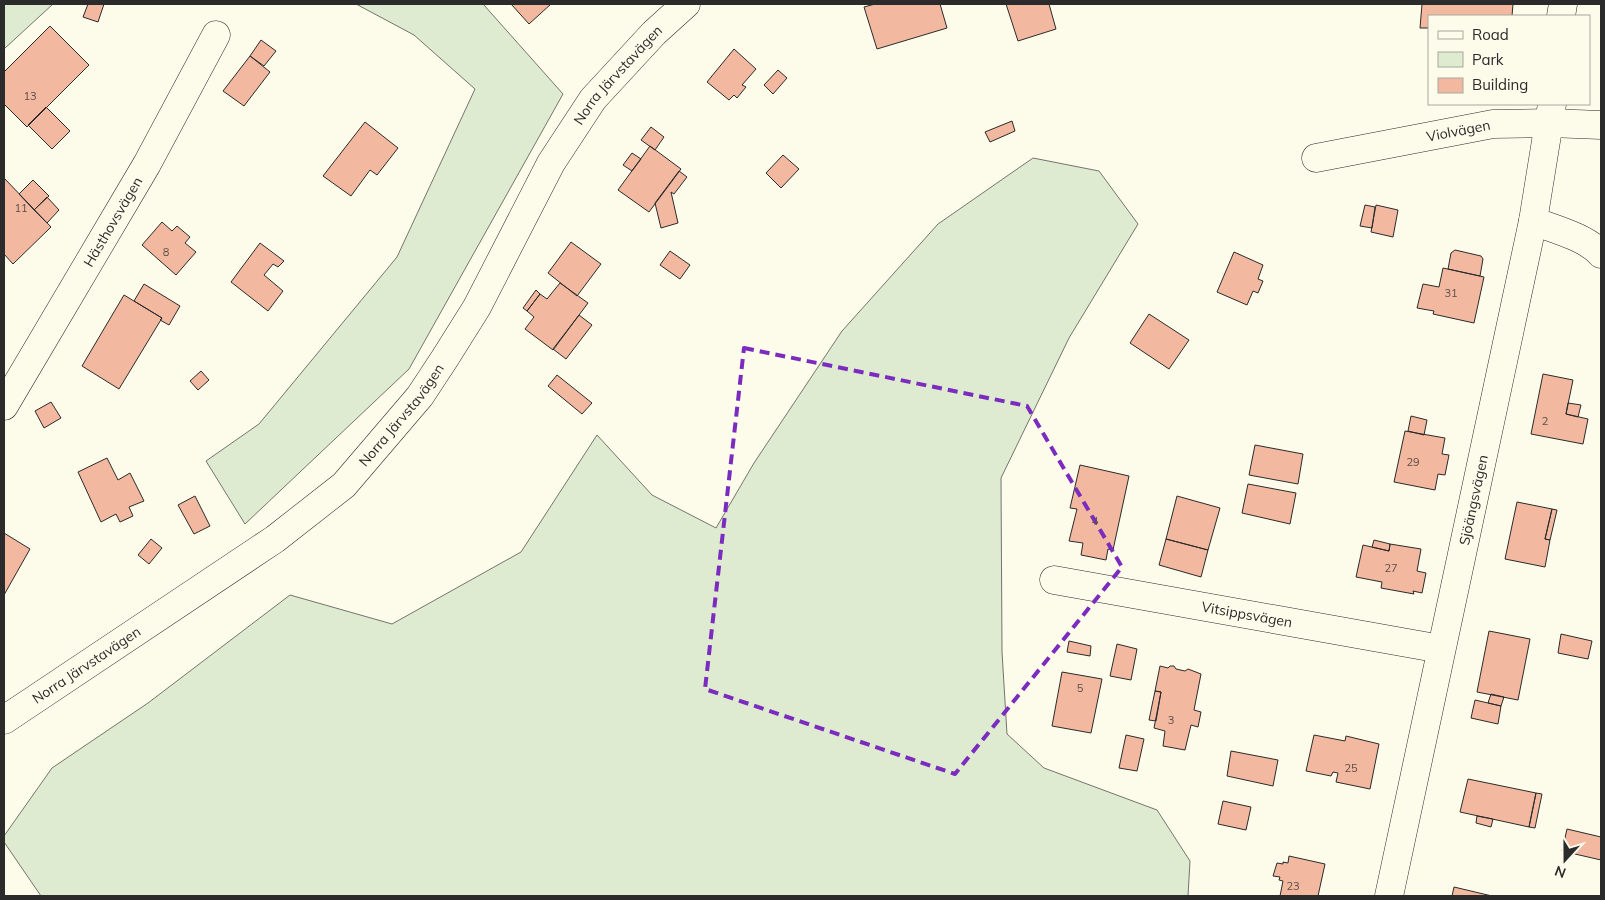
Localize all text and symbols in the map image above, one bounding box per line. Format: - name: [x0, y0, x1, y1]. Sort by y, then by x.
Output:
- legend: [1428, 15, 1590, 105]
- street label: Norra Järvstavägen: [570, 21, 666, 128]
- text: Road: [1472, 25, 1509, 44]
- text: Park: [1472, 50, 1504, 69]
- text: Building: [1472, 75, 1528, 94]
- house number: 13: [23, 89, 37, 103]
- street label: Violvägen: [1425, 116, 1492, 146]
- street label: Hästhovsvägen: [79, 174, 146, 270]
- house number: 11: [14, 201, 28, 215]
- house number: 8: [163, 245, 170, 259]
- house number: 31: [1444, 286, 1458, 300]
- street label: Norra Järvstavägen: [355, 360, 448, 470]
- house number: 2: [1542, 414, 1549, 428]
- street label: Sjöängsvägen: [1455, 453, 1492, 547]
- house number: 29: [1406, 455, 1420, 469]
- house number: 4: [1092, 514, 1099, 528]
- house number: 27: [1384, 561, 1398, 575]
- street label: Vitsippsvägen: [1200, 597, 1294, 631]
- street label: Norra Järvstavägen: [29, 622, 144, 708]
- house number: 5: [1077, 681, 1084, 695]
- house number: 3: [1168, 713, 1174, 727]
- house number: 25: [1344, 761, 1358, 775]
- north arrow: [1540, 835, 1590, 885]
- text: N: [1552, 862, 1569, 882]
- house number: 23: [1286, 879, 1300, 893]

